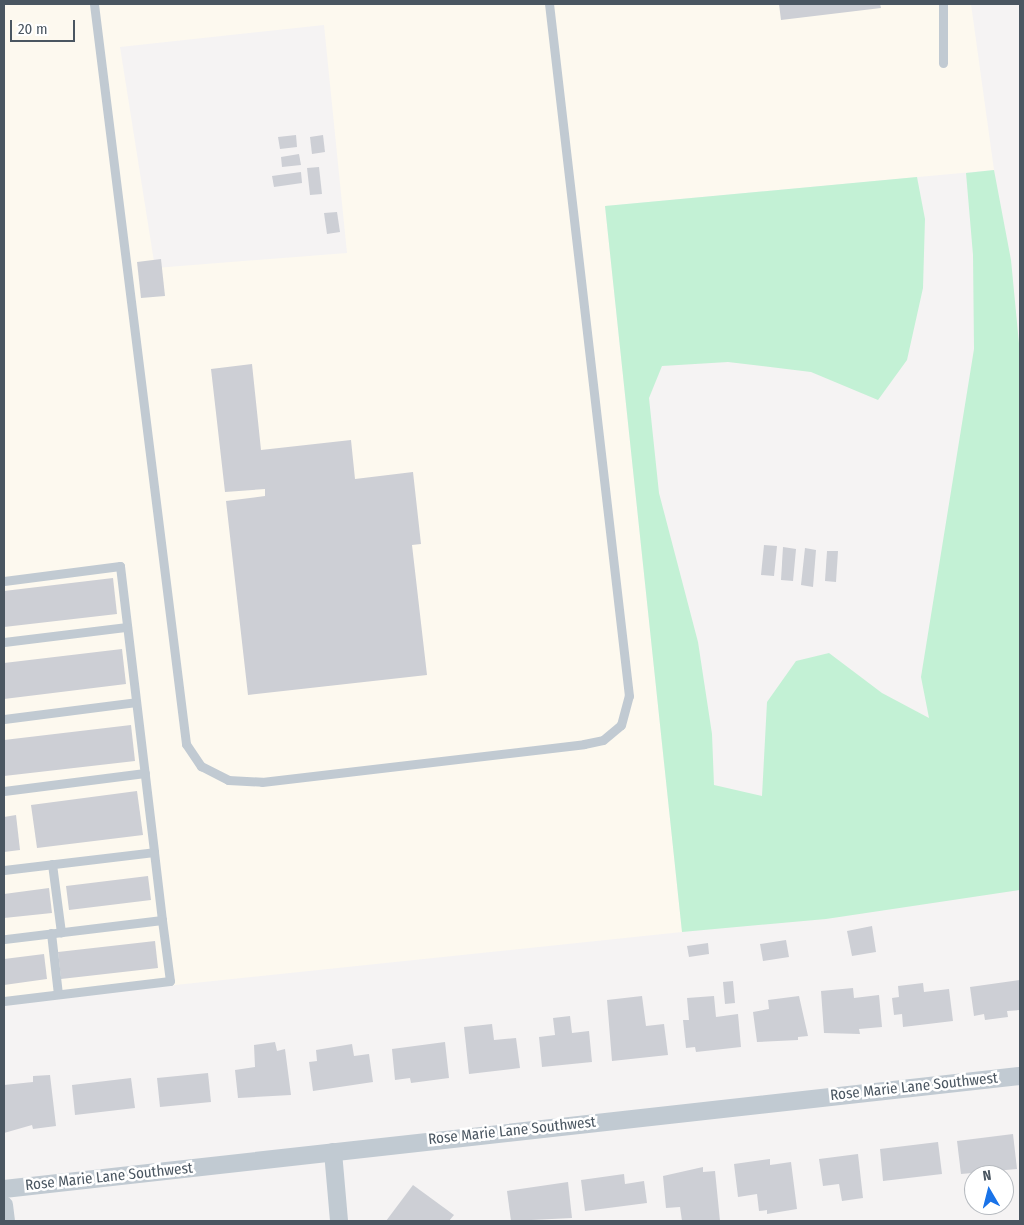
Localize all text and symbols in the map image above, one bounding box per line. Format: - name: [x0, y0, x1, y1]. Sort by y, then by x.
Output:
- scale bar: [12, 10, 78, 42]
- text: 20 m: [18, 20, 48, 38]
- street label: Rose Marie Lane Southwest: [829, 1069, 999, 1105]
- street label: Rose Marie Lane Southwest: [427, 1113, 597, 1149]
- street label: Rose Marie Lane Southwest: [24, 1159, 194, 1195]
- north arrow: [964, 1165, 1014, 1215]
- text: N: [982, 1167, 992, 1185]

